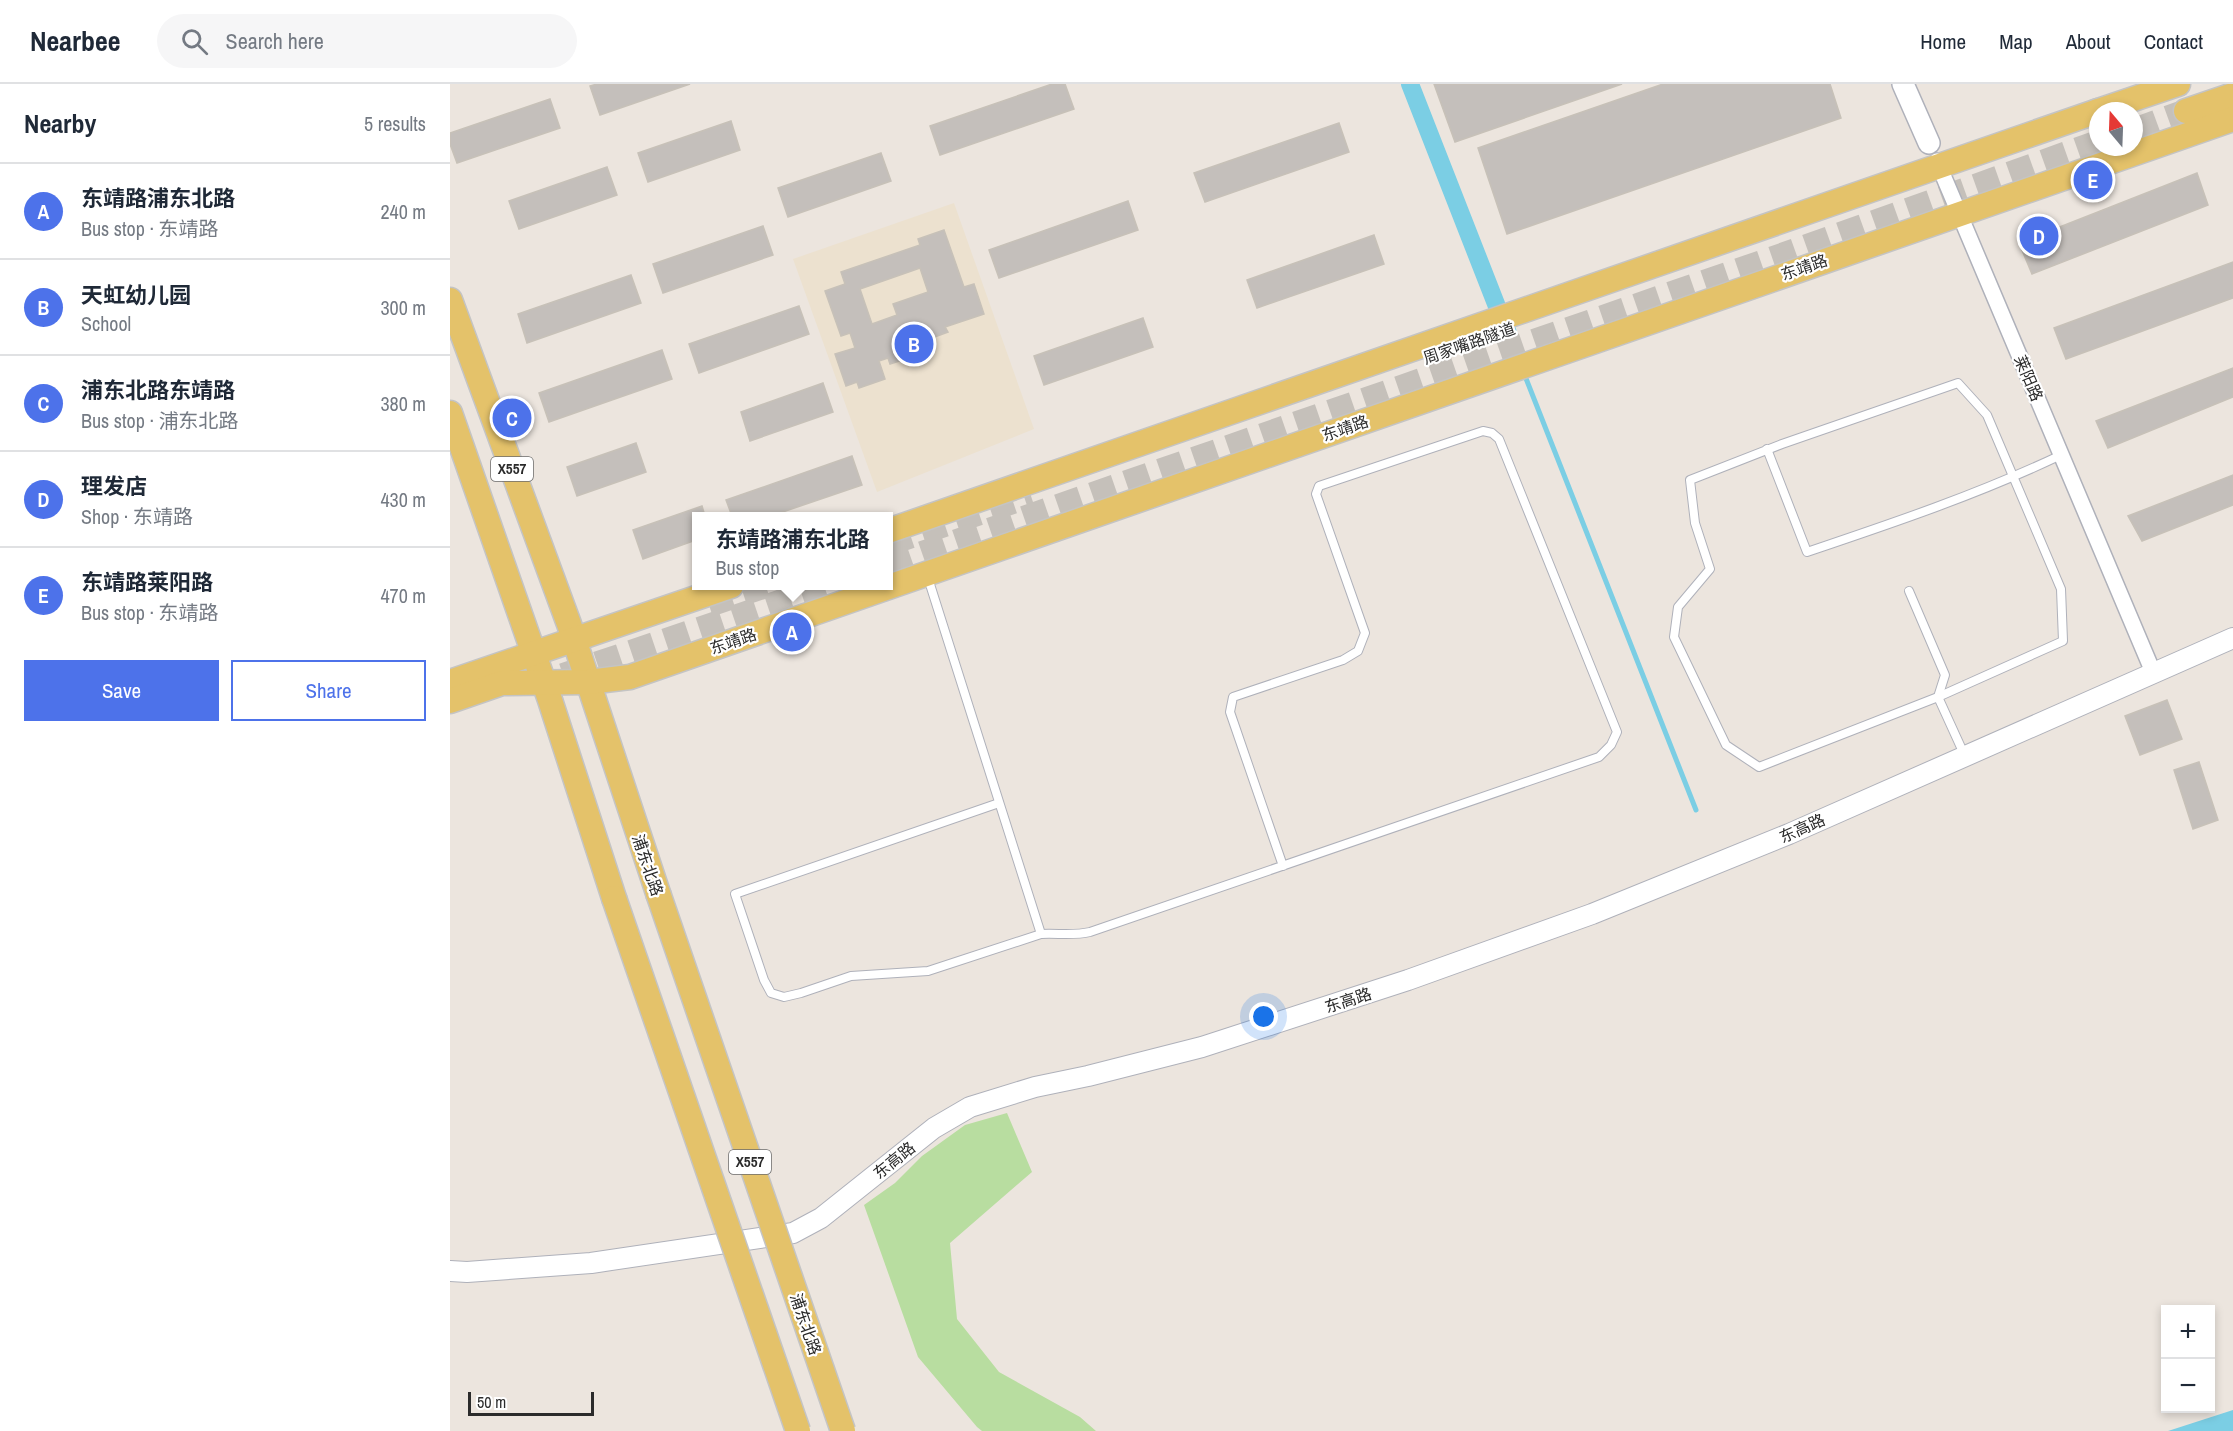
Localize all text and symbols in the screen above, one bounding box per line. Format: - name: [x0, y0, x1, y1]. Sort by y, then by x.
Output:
- search box: [157, 14, 577, 68]
- text: Nearbee: [30, 22, 121, 60]
- icon: search: [178, 25, 211, 58]
- text: Search here: [226, 26, 324, 56]
- text: Home: [1920, 27, 1966, 56]
- text: Map: [1999, 27, 2033, 56]
- text: About: [2066, 27, 2111, 56]
- text: Contact: [2144, 27, 2203, 56]
- north arrow: [2089, 102, 2143, 156]
- text: Nearby: [24, 106, 96, 141]
- text: 5 results: [364, 110, 426, 137]
- pin: E: [2074, 158, 2112, 202]
- text: 东靖路浦东北路: [81, 183, 235, 213]
- text: A: [38, 198, 49, 225]
- text: 240 m: [380, 198, 426, 225]
- pin: D: [2020, 214, 2058, 258]
- text: Bus stop · 东靖路: [81, 215, 219, 242]
- street label: 东靖路: [1778, 249, 1830, 285]
- text: 天虹幼儿园: [81, 280, 191, 310]
- text: B: [38, 294, 49, 321]
- text: 300 m: [380, 294, 426, 321]
- text: School: [81, 310, 131, 337]
- street label: 周家嘴路隧道: [1420, 317, 1518, 369]
- pin: B: [894, 322, 934, 366]
- street label: 莱阳路: [2009, 352, 2049, 404]
- text: 浦东北路东靖路: [81, 375, 235, 405]
- text: C: [38, 390, 49, 417]
- text: 380 m: [380, 390, 426, 417]
- pin: C: [492, 396, 532, 440]
- text: Bus stop · 浦东北路: [81, 407, 239, 434]
- street label: 东靖路: [1319, 410, 1371, 446]
- road number: X557: [491, 457, 533, 481]
- text: 理发店: [81, 471, 147, 501]
- text: D: [38, 486, 49, 513]
- text: 430 m: [380, 486, 426, 513]
- text: Shop · 东靖路: [81, 503, 193, 530]
- popup: [692, 512, 893, 590]
- text: 东靖路浦东北路: [715, 524, 870, 554]
- text: Bus stop: [715, 554, 779, 581]
- text: 东靖路莱阳路: [81, 567, 213, 597]
- text: E: [38, 582, 49, 609]
- text: 470 m: [380, 582, 426, 609]
- text: Bus stop · 东靖路: [81, 599, 219, 626]
- pin: A: [772, 610, 812, 654]
- street label: 东靖路: [707, 623, 759, 659]
- button: Save: [24, 660, 219, 721]
- button: Share: [231, 660, 426, 721]
- street label: 东高路: [1776, 808, 1828, 848]
- street label: 浦东北路: [627, 831, 669, 899]
- street label: 东高路: [1322, 982, 1374, 1018]
- your location: [1249, 1002, 1278, 1031]
- street label: 东高路: [868, 1136, 920, 1184]
- road number: X557: [729, 1150, 771, 1174]
- street label: 浦东北路: [785, 1290, 827, 1358]
- map controls: [2161, 1305, 2215, 1413]
- button: +: [2161, 1305, 2215, 1359]
- button: −: [2161, 1359, 2215, 1413]
- scale bar: [468, 1389, 594, 1416]
- text: 50 m: [477, 1391, 506, 1413]

